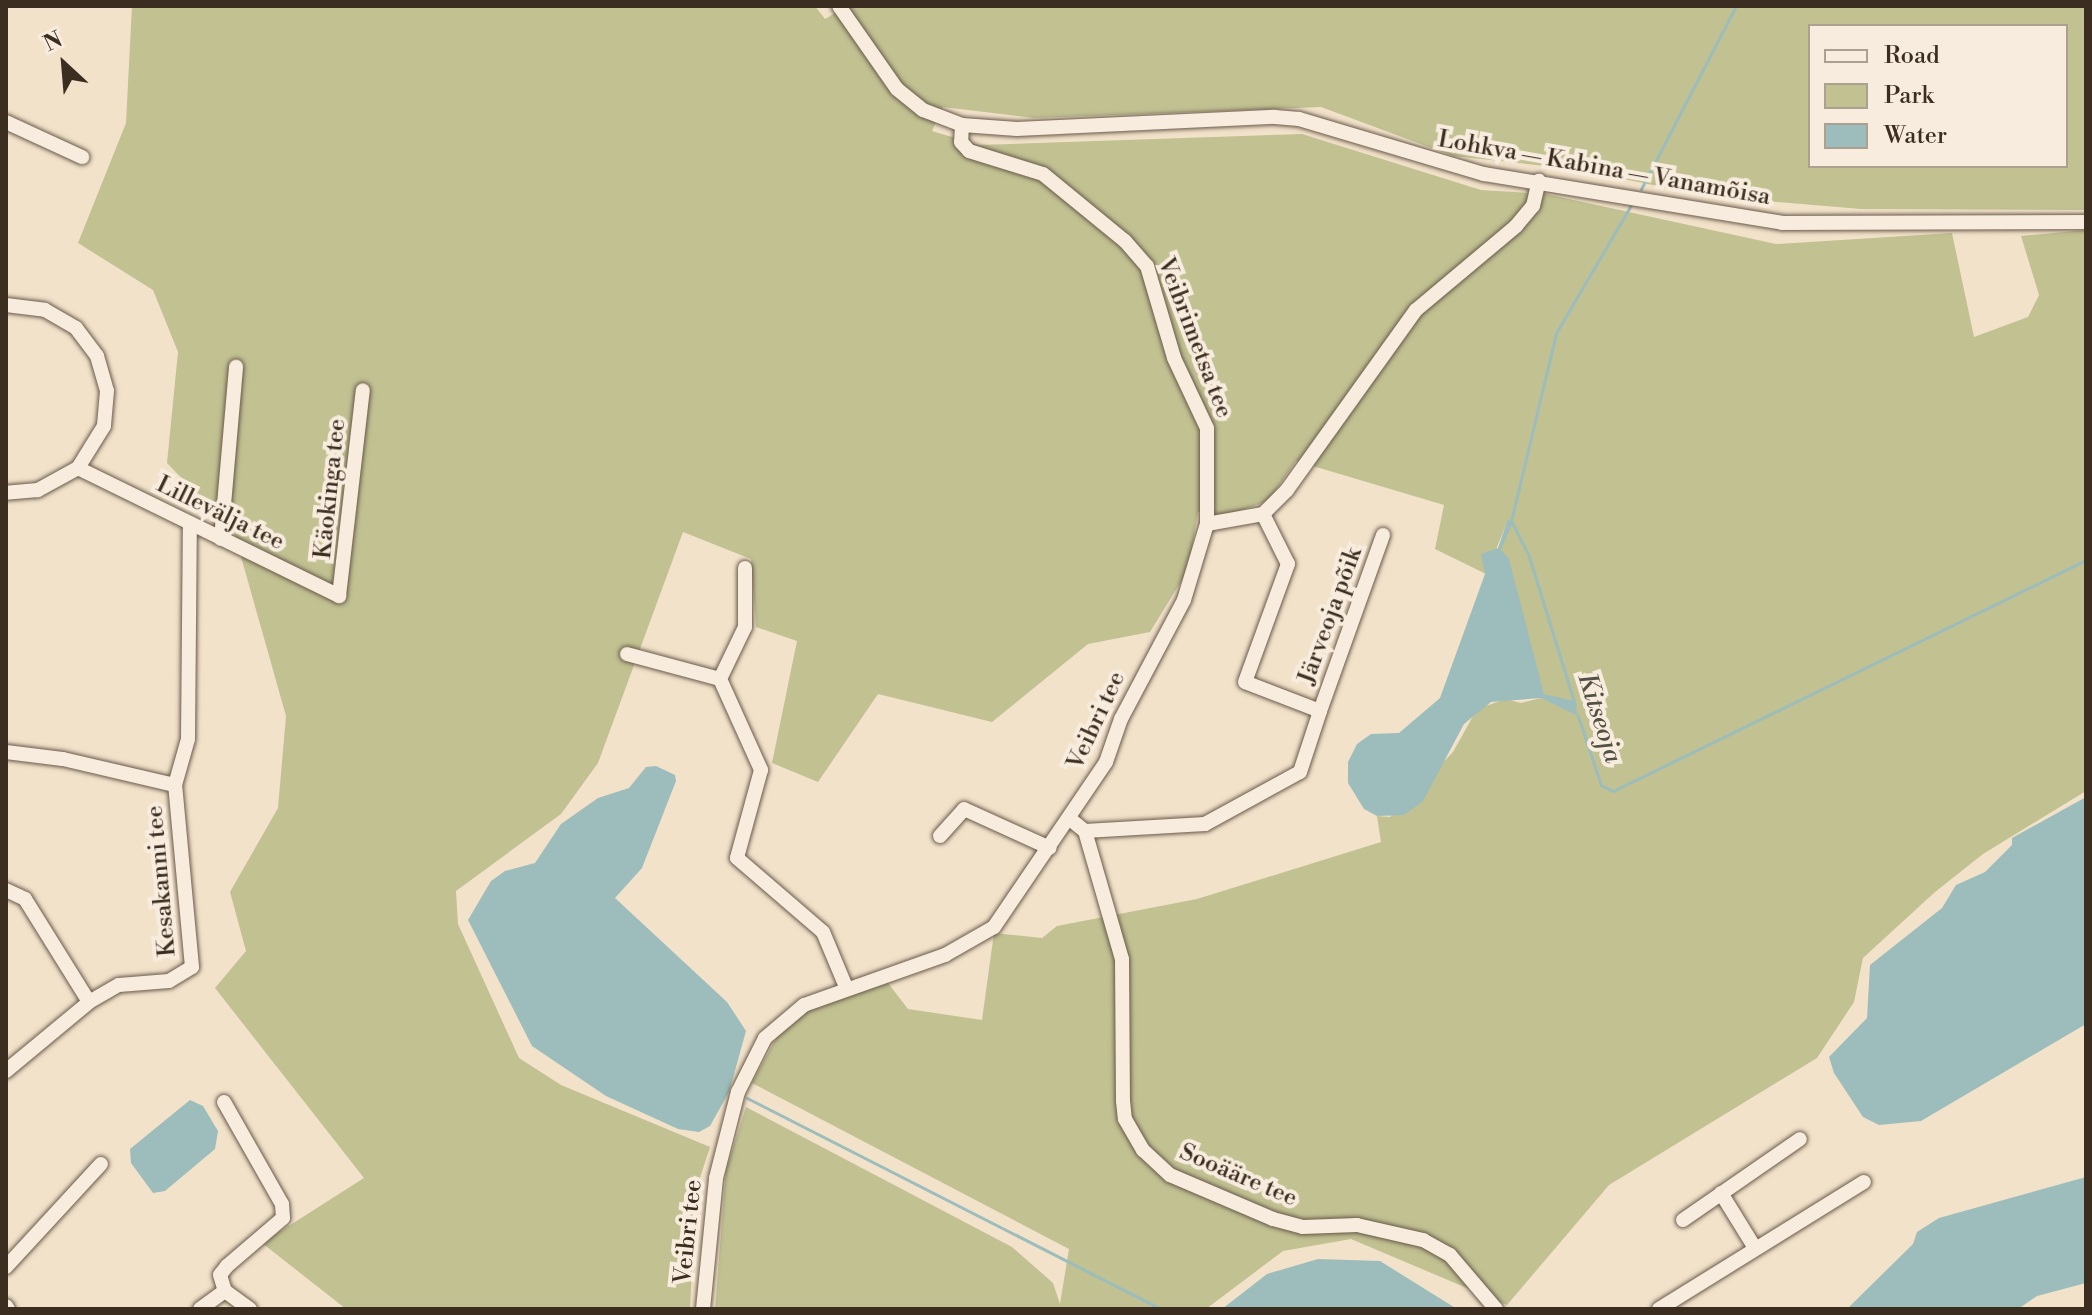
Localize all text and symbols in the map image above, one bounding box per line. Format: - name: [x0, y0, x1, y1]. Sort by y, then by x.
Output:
- north arrow: [24, 24, 104, 104]
- legend: [1808, 24, 2068, 168]
- text: N: [40, 26, 67, 58]
- text: Road: [1884, 41, 1940, 71]
- text: Park: [1884, 81, 1934, 111]
- text: Water: [1884, 121, 1947, 151]
- street label: Lohkva — Kabina — Vanamõisa: [1435, 126, 1773, 212]
- street label: Veibrimetsa tee: [1150, 254, 1238, 422]
- street label: Käokinga tee: [309, 417, 353, 561]
- street label: Lillevälja tee: [151, 471, 289, 557]
- street label: Järveoja põik: [1293, 544, 1369, 688]
- street label: Veibri tee: [1062, 667, 1132, 775]
- water label: Kitseoja: [1570, 669, 1628, 767]
- street label: Kesakanni tee: [141, 804, 183, 958]
- street label: Sooääre tee: [1175, 1138, 1301, 1214]
- street label: Veibri tee: [669, 1178, 709, 1286]

